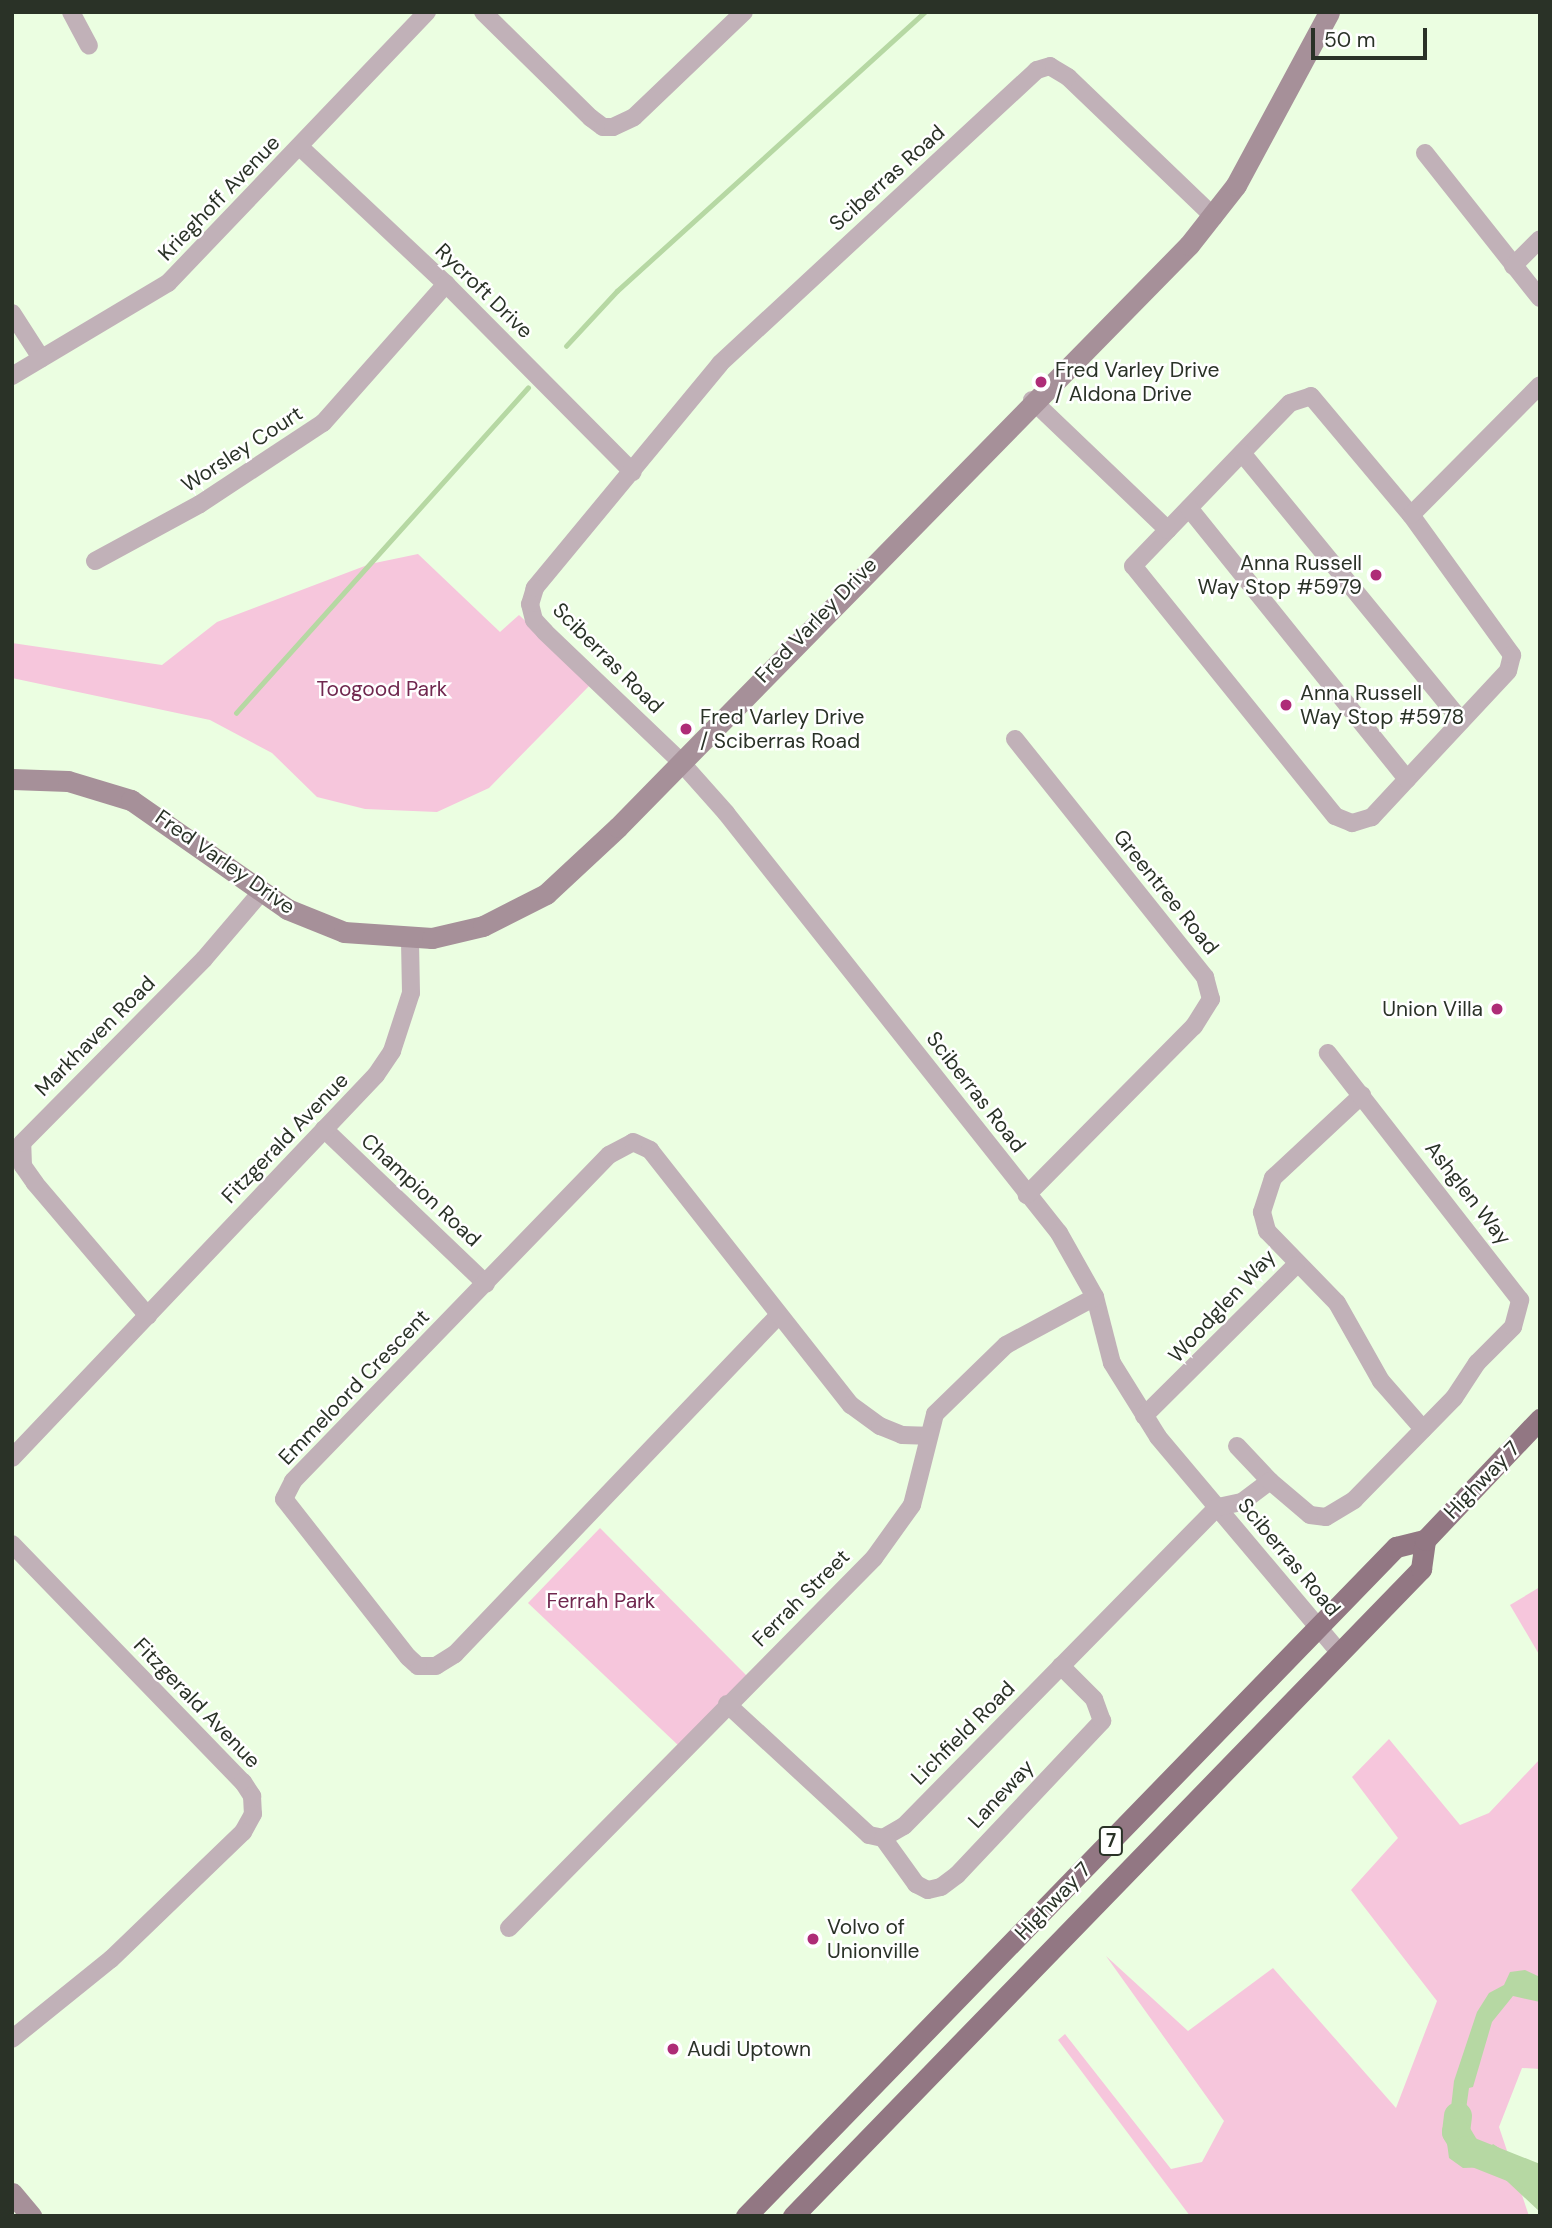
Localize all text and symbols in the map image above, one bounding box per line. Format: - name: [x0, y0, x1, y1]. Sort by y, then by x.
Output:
- scale bar: [1314, 14, 1430, 58]
- text: 50 m: [1324, 26, 1375, 54]
- street label: Sciberras Road: [824, 120, 950, 236]
- street label: Krieghoff Avenue: [153, 130, 285, 266]
- street label: Rycroft Drive: [430, 238, 538, 344]
- place label: Fred Varley Drive / Aldona Drive: [1055, 357, 1220, 407]
- marker: Fred Varley Drive / Aldona Drive: [1033, 374, 1049, 390]
- street label: Worsley Court: [177, 401, 307, 497]
- place label: Anna Russell Way Stop #5979: [1197, 550, 1362, 600]
- street label: Fred Varley Drive: [750, 552, 882, 688]
- marker: Anna Russell Way Stop #5979: [1368, 567, 1384, 583]
- street label: Sciberras Road: [547, 597, 669, 719]
- park label: Toogood Park: [317, 676, 447, 702]
- place label: Anna Russell Way Stop #5978: [1300, 680, 1464, 730]
- marker: Anna Russell Way Stop #5978: [1278, 697, 1294, 713]
- place label: Fred Varley Drive / Sciberras Road: [700, 704, 865, 754]
- marker: Fred Varley Drive / Sciberras Road: [678, 721, 694, 737]
- street label: Fred Varley Drive: [150, 804, 300, 920]
- street label: Greentree Road: [1108, 825, 1224, 959]
- street label: Markhaven Road: [30, 971, 160, 1101]
- place label: Union Villa: [1382, 996, 1483, 1022]
- marker: Union Villa: [1489, 1001, 1505, 1017]
- street label: Sciberras Road: [921, 1027, 1031, 1157]
- street label: Fitzgerald Avenue: [216, 1068, 354, 1208]
- street label: Champion Road: [356, 1128, 486, 1252]
- street label: Ashglen Way: [1420, 1136, 1516, 1250]
- street label: Woodglen Way: [1163, 1244, 1281, 1368]
- street label: Emmeloord Crescent: [273, 1304, 435, 1470]
- street label: Highway 7: [1439, 1436, 1525, 1524]
- street label: Sciberras Road: [1232, 1493, 1346, 1621]
- street label: Ferrah Street: [747, 1544, 855, 1652]
- park label: Ferrah Park: [547, 1588, 655, 1614]
- street label: Fitzgerald Avenue: [128, 1633, 266, 1773]
- street label: Lichfield Road: [906, 1676, 1020, 1790]
- street label: Laneway: [963, 1755, 1039, 1833]
- road number: 7: [1099, 1826, 1123, 1856]
- street label: Highway 7: [1010, 1857, 1096, 1945]
- place label: Volvo of Unionville: [827, 1914, 920, 1964]
- marker: Volvo of Unionville: [805, 1931, 821, 1947]
- place label: Audi Uptown: [687, 2036, 811, 2062]
- marker: Audi Uptown: [665, 2041, 681, 2057]

